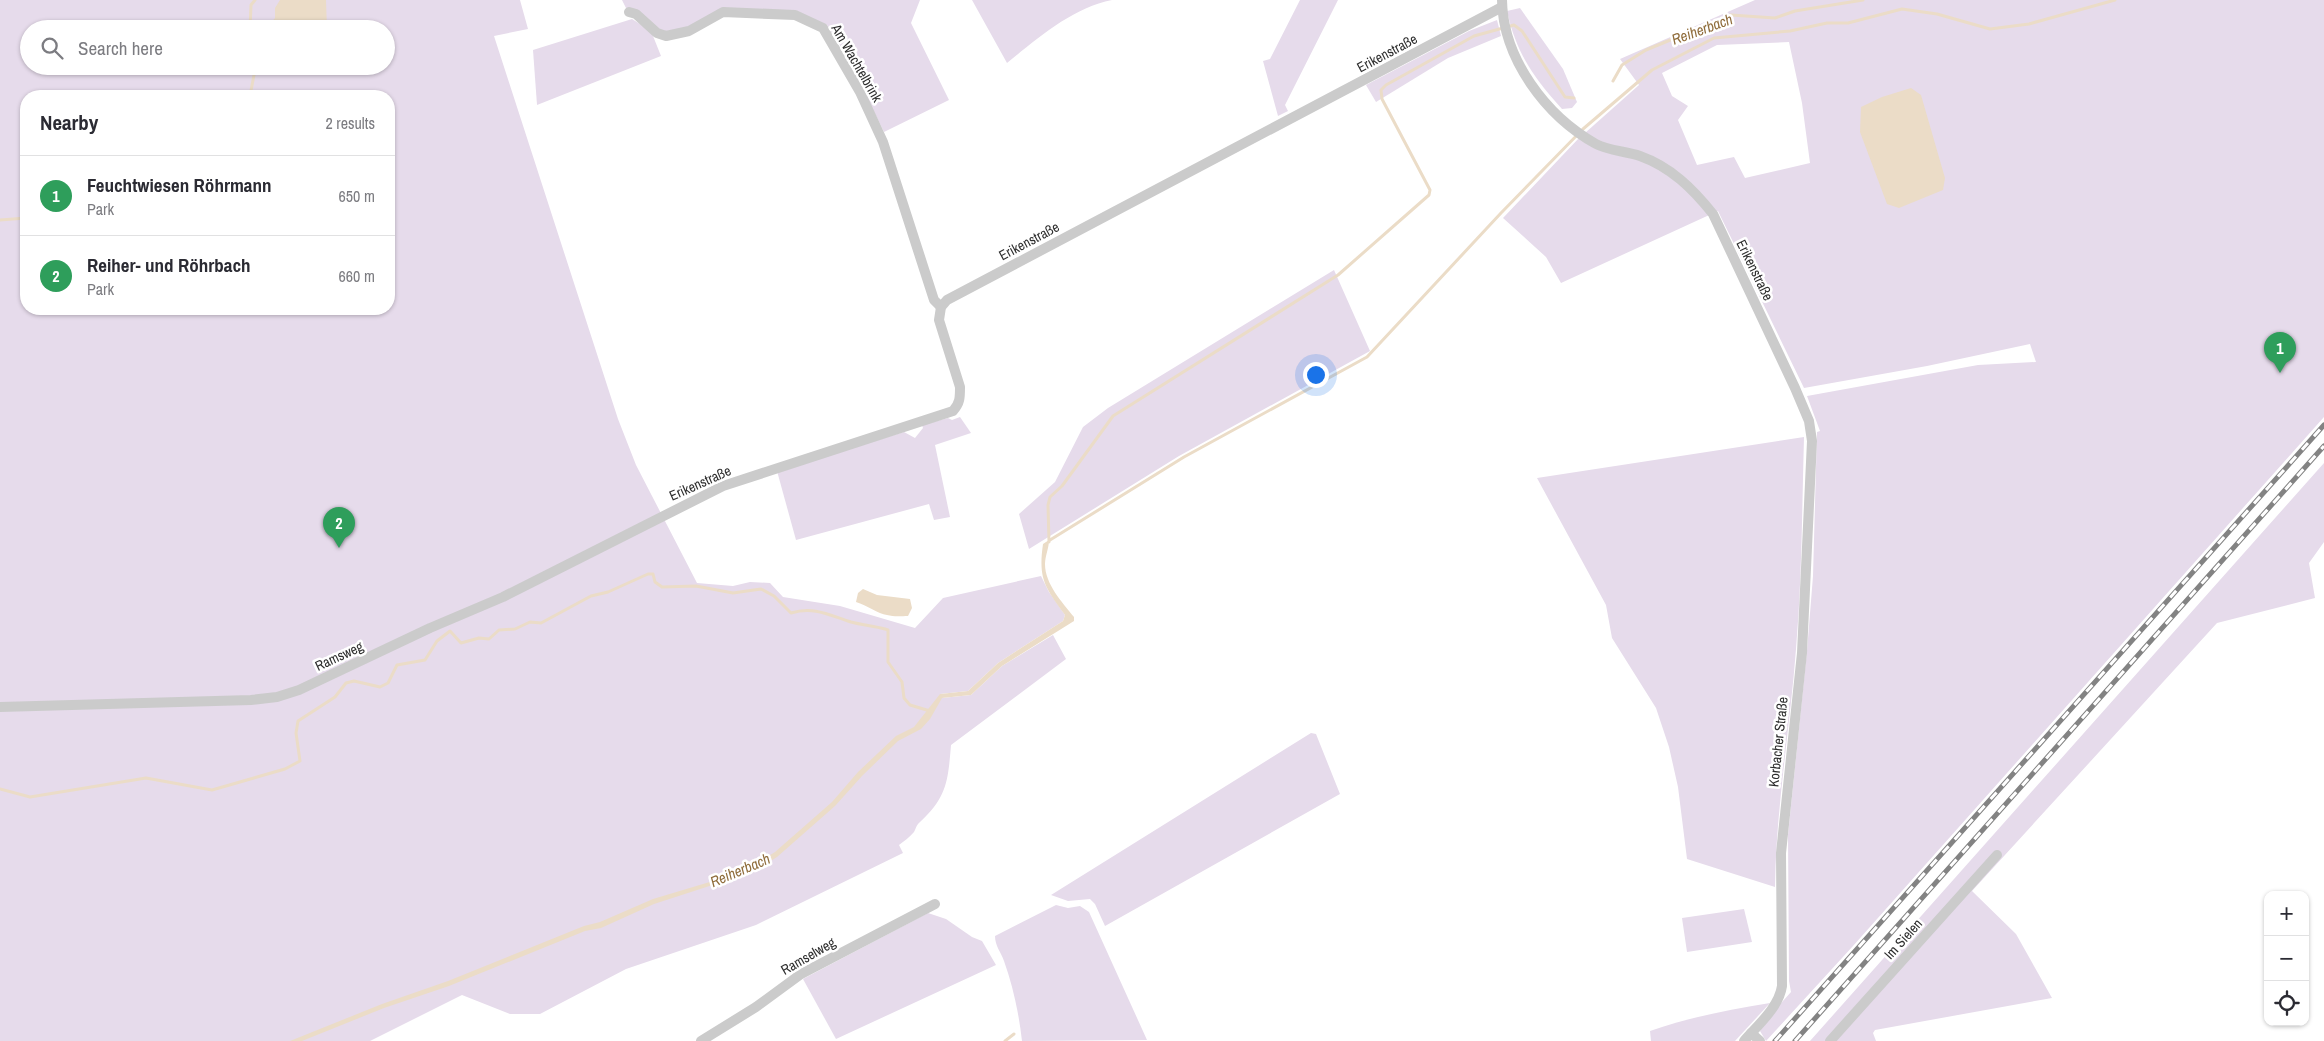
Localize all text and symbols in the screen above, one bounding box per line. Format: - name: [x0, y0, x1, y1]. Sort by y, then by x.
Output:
- water label: Reiherbach: [1669, 8, 1736, 50]
- search box: [20, 20, 395, 75]
- street label: Am Wachtelbrink: [827, 20, 887, 105]
- street label: Erikenstraße: [1354, 30, 1420, 76]
- icon: search: [38, 34, 66, 62]
- text: Search here: [78, 35, 163, 61]
- text: Nearby: [40, 108, 98, 137]
- text: 2 results: [325, 112, 375, 134]
- text: Feuchtwiesen Röhrmann: [87, 172, 272, 198]
- text: 1: [52, 185, 60, 207]
- text: 650 m: [339, 185, 375, 207]
- text: Park: [87, 198, 114, 220]
- street label: Erikenstraße: [996, 218, 1062, 264]
- street label: Erikenstraße: [1733, 237, 1777, 303]
- text: Reiher- und Röhrbach: [87, 252, 251, 278]
- text: 2: [52, 265, 60, 287]
- text: 660 m: [339, 265, 375, 287]
- text: Park: [87, 278, 114, 300]
- pin: 1: [2264, 332, 2296, 373]
- your location: [1303, 362, 1329, 388]
- street label: Erikenstraße: [666, 461, 734, 505]
- pin: 2: [323, 507, 355, 548]
- street label: Ramsweg: [312, 637, 366, 675]
- street label: Korbacher Straße: [1764, 696, 1792, 788]
- water label: Reiherbach: [707, 848, 774, 892]
- map controls: [2264, 891, 2309, 1026]
- button: +: [2264, 891, 2309, 936]
- street label: Im Sielen: [1880, 915, 1926, 963]
- street label: Ramselweg: [778, 933, 839, 979]
- button: −: [2264, 936, 2309, 981]
- button: locate: [2264, 981, 2309, 1026]

